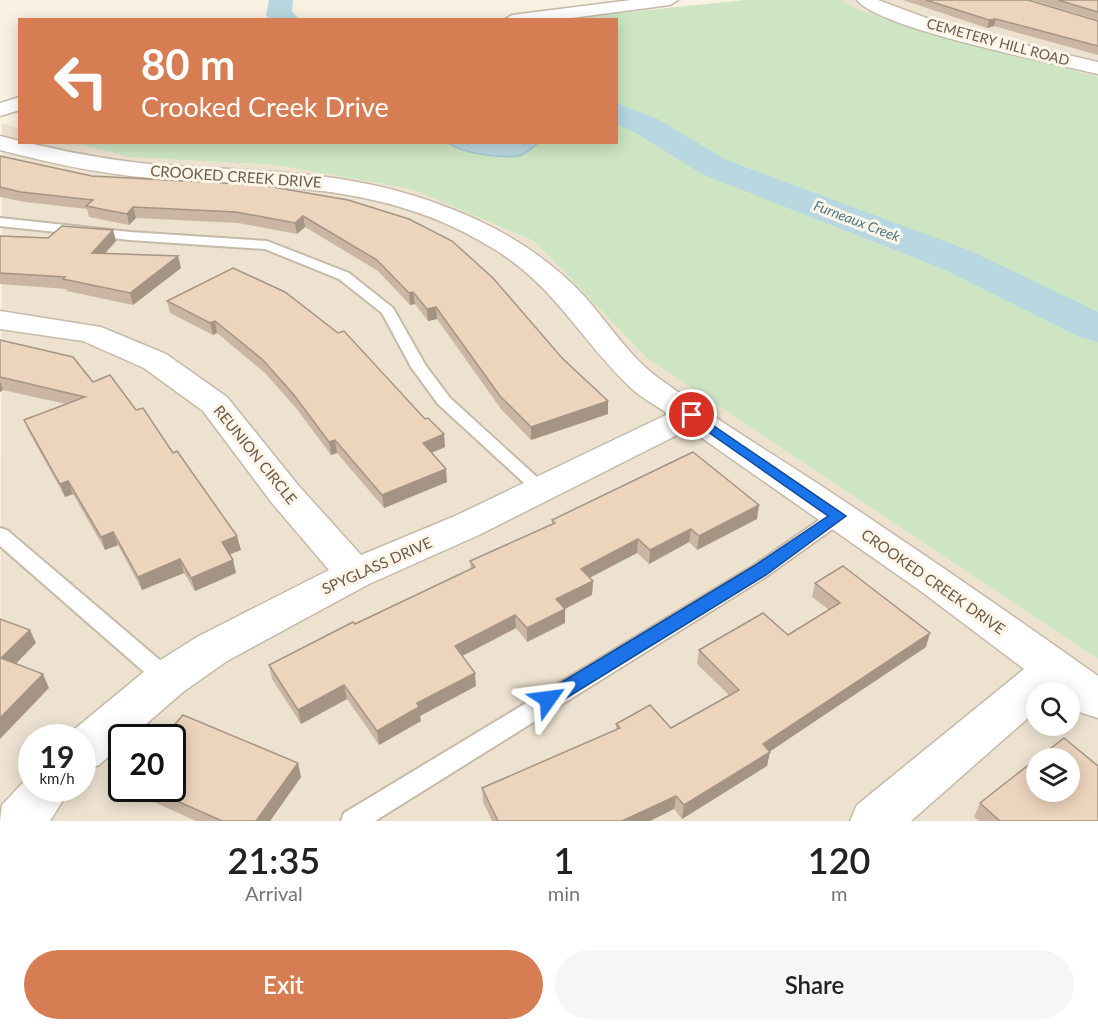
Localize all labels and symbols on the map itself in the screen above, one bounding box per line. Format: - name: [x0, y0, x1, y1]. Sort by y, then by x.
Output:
- street label: CEMETERY HILL ROAD: [925, 14, 1071, 69]
- street label: CROOKED CREEK DRIVE: [150, 161, 322, 191]
- water label: Furneaux Creek: [812, 196, 903, 245]
- pin: [666, 389, 717, 440]
- street label: REUNION CIRCLE: [210, 401, 301, 507]
- street label: CROOKED CREEK DRIVE: [858, 525, 1009, 638]
- street label: SPYGLASS DRIVE: [319, 533, 434, 597]
- position arrow: [516, 667, 580, 731]
- speed limit sign: 20: [108, 724, 186, 802]

